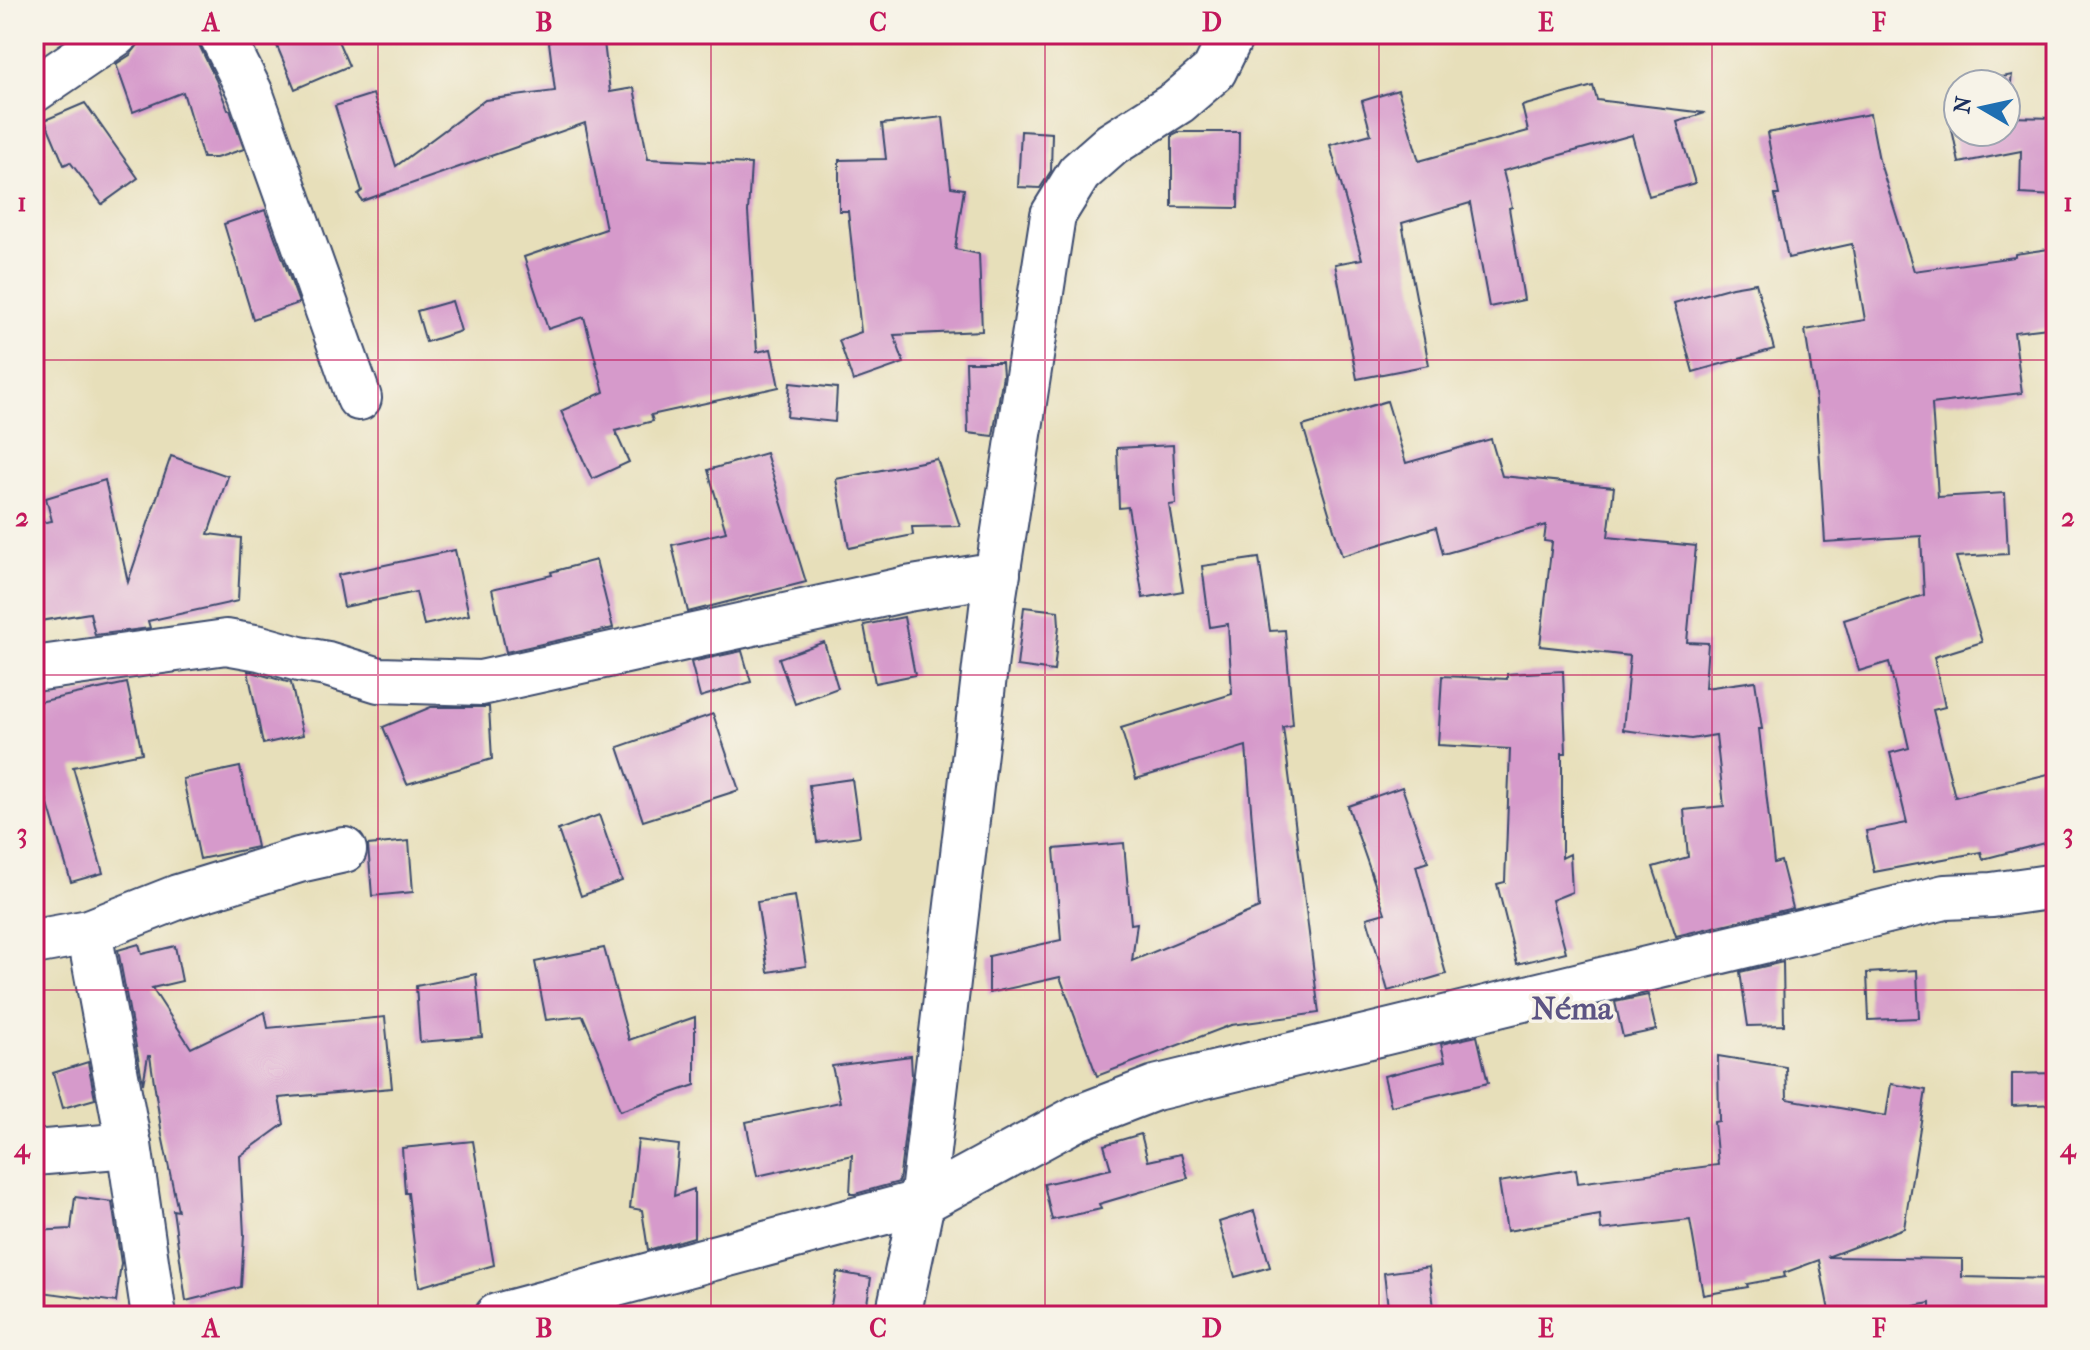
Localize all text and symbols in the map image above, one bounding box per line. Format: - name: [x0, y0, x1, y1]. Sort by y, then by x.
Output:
- text: A: [201, 7, 221, 38]
- text: B: [536, 7, 553, 38]
- text: C: [869, 7, 887, 38]
- text: D: [1202, 7, 1222, 38]
- text: E: [1538, 7, 1554, 38]
- text: F: [1871, 7, 1886, 38]
- north arrow: [1942, 68, 2022, 148]
- text: N: [1949, 94, 1977, 115]
- text: 1: [17, 187, 27, 218]
- text: 1: [2063, 187, 2073, 218]
- text: 2: [15, 502, 29, 533]
- text: 2: [2061, 502, 2075, 533]
- text: 3: [17, 818, 27, 849]
- text: 3: [2063, 818, 2073, 849]
- district label: Néma: [1532, 990, 1614, 1027]
- text: 4: [13, 1133, 31, 1165]
- text: 4: [2059, 1133, 2077, 1165]
- text: A: [201, 1313, 221, 1344]
- text: B: [536, 1313, 553, 1344]
- text: C: [869, 1313, 887, 1344]
- text: D: [1202, 1313, 1222, 1344]
- text: E: [1538, 1313, 1554, 1344]
- text: F: [1871, 1313, 1886, 1344]

